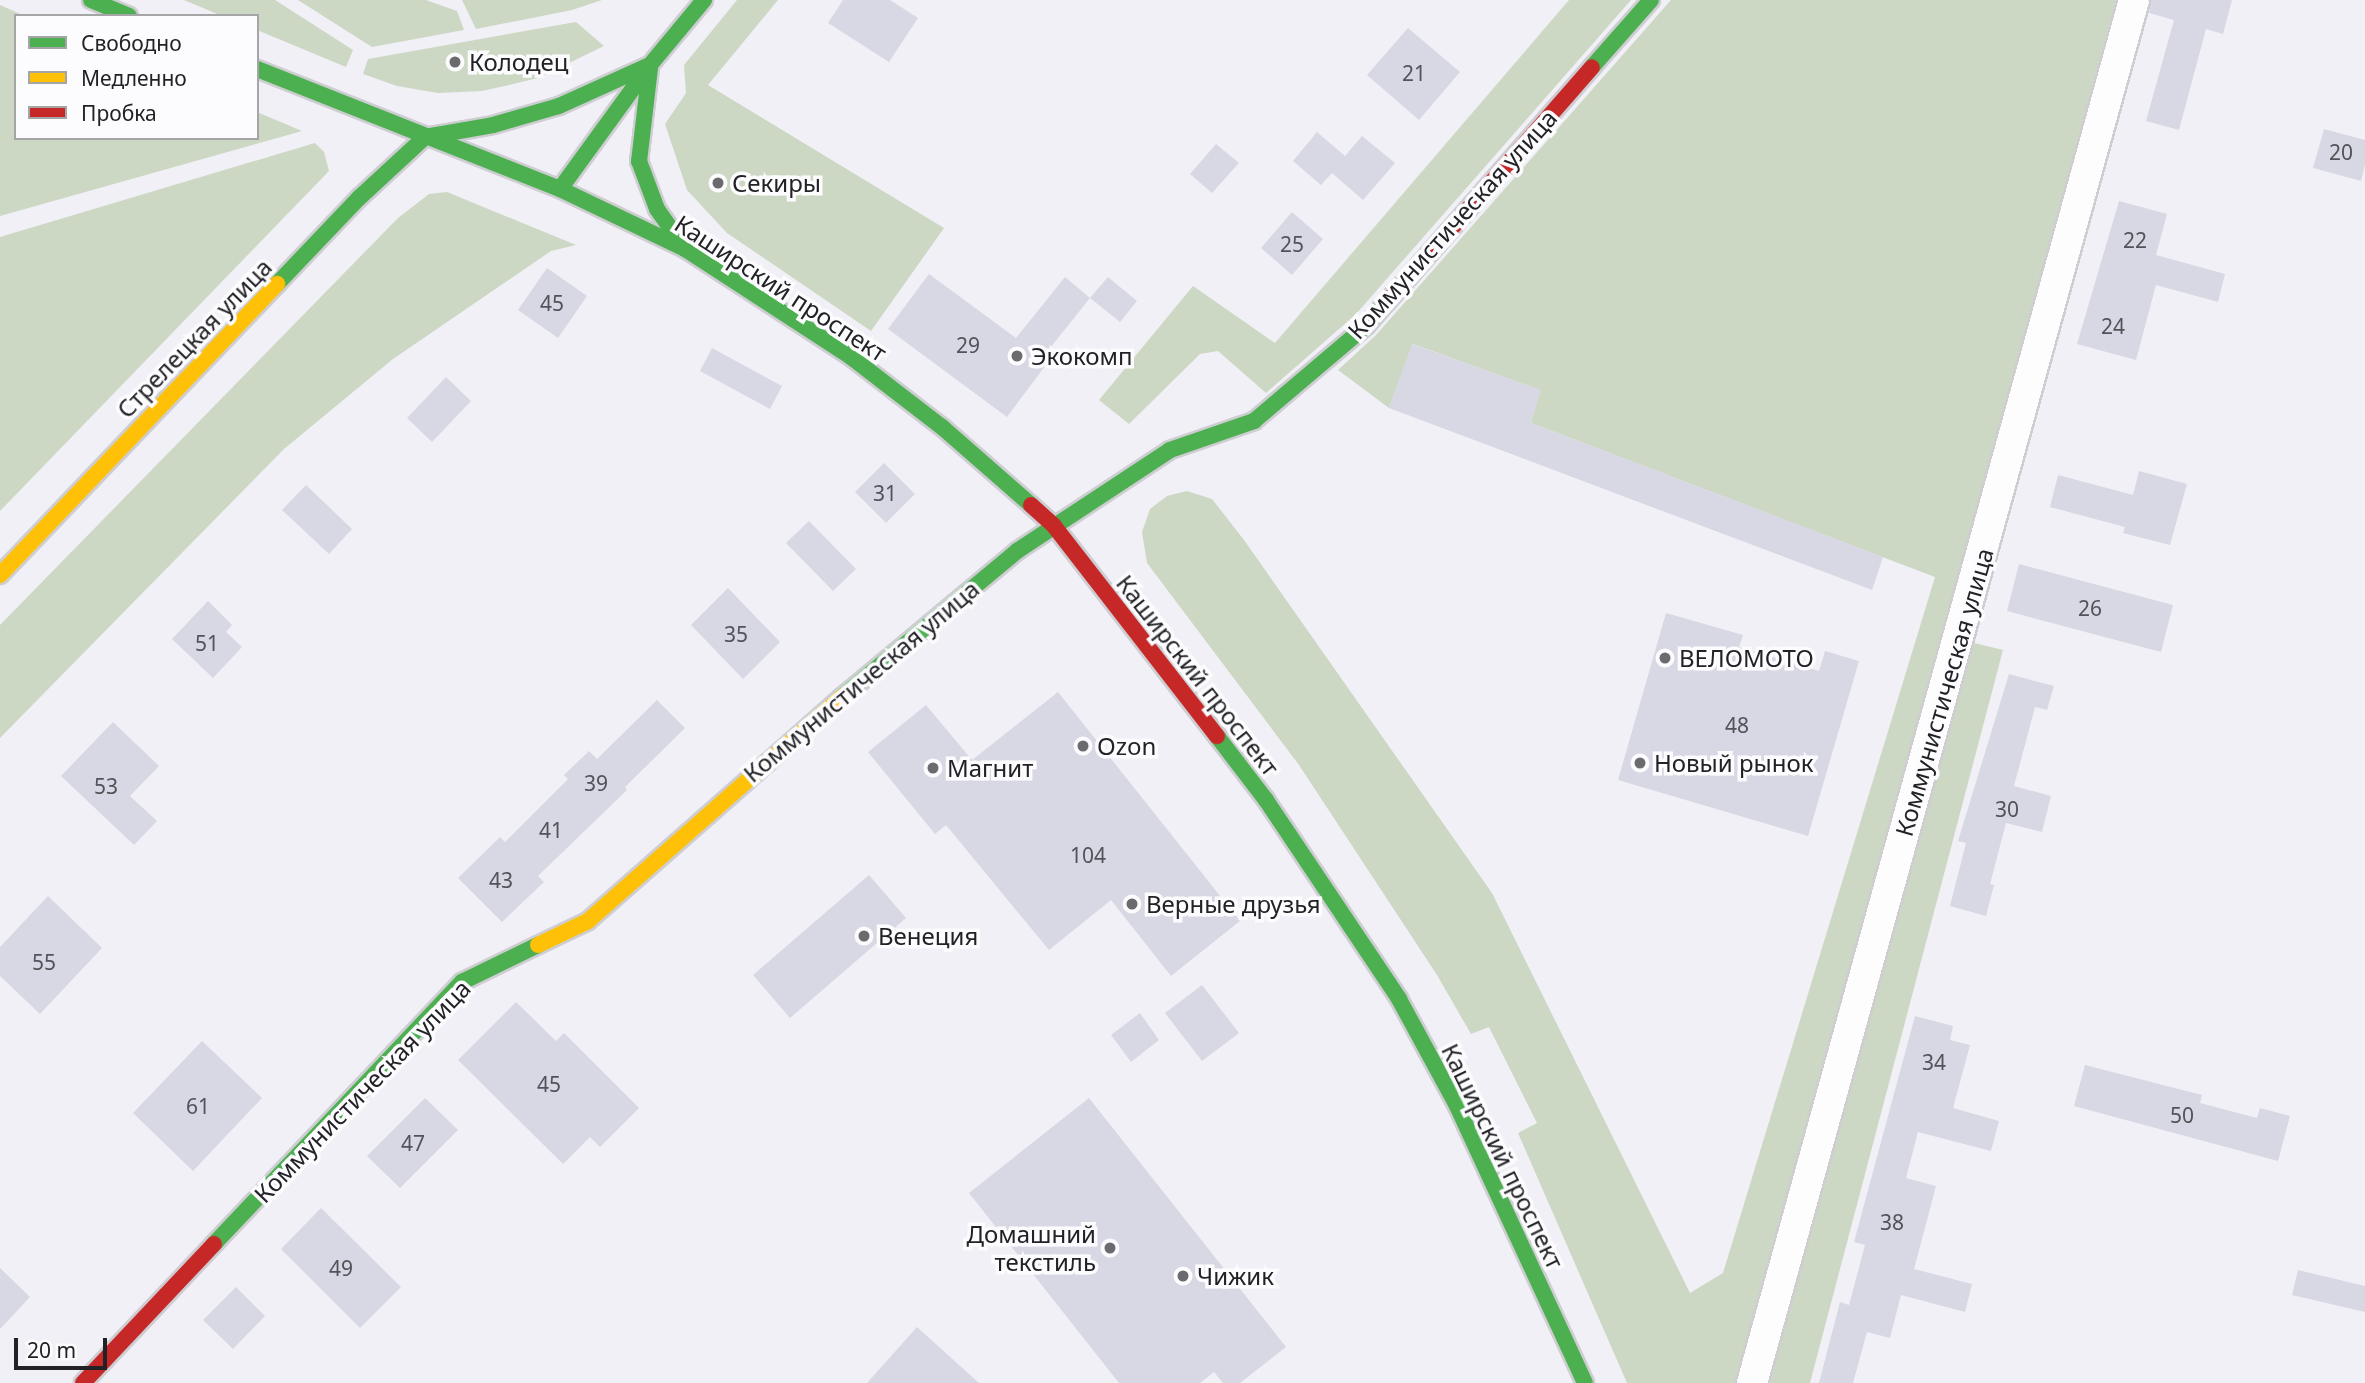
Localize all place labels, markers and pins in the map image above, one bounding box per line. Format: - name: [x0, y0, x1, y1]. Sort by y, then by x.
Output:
- place label: Колодец: [469, 48, 568, 76]
- marker: Колодец: [447, 54, 463, 70]
- place label: Секиры: [732, 169, 821, 197]
- marker: Секиры: [710, 175, 726, 191]
- place label: Экокомп: [1031, 342, 1133, 370]
- marker: Экокомп: [1009, 348, 1025, 364]
- place label: ВЕЛОМОТО: [1679, 644, 1814, 672]
- marker: ВЕЛОМОТО: [1657, 650, 1673, 666]
- place label: Ozon: [1097, 732, 1156, 760]
- marker: Ozon: [1075, 738, 1091, 754]
- place label: Новый рынок: [1654, 749, 1814, 777]
- place label: Магнит: [947, 754, 1033, 782]
- marker: Новый рынок: [1632, 755, 1648, 771]
- marker: Магнит: [925, 760, 941, 776]
- place label: Верные друзья: [1146, 890, 1321, 918]
- marker: Верные друзья: [1124, 896, 1140, 912]
- place label: Венеция: [878, 922, 978, 950]
- marker: Венеция: [856, 928, 872, 944]
- place label: Домашний текстиль: [966, 1220, 1096, 1276]
- marker: Домашний текстиль: [1102, 1240, 1118, 1256]
- place label: Чижик: [1197, 1262, 1274, 1290]
- marker: Чижик: [1175, 1268, 1191, 1284]

